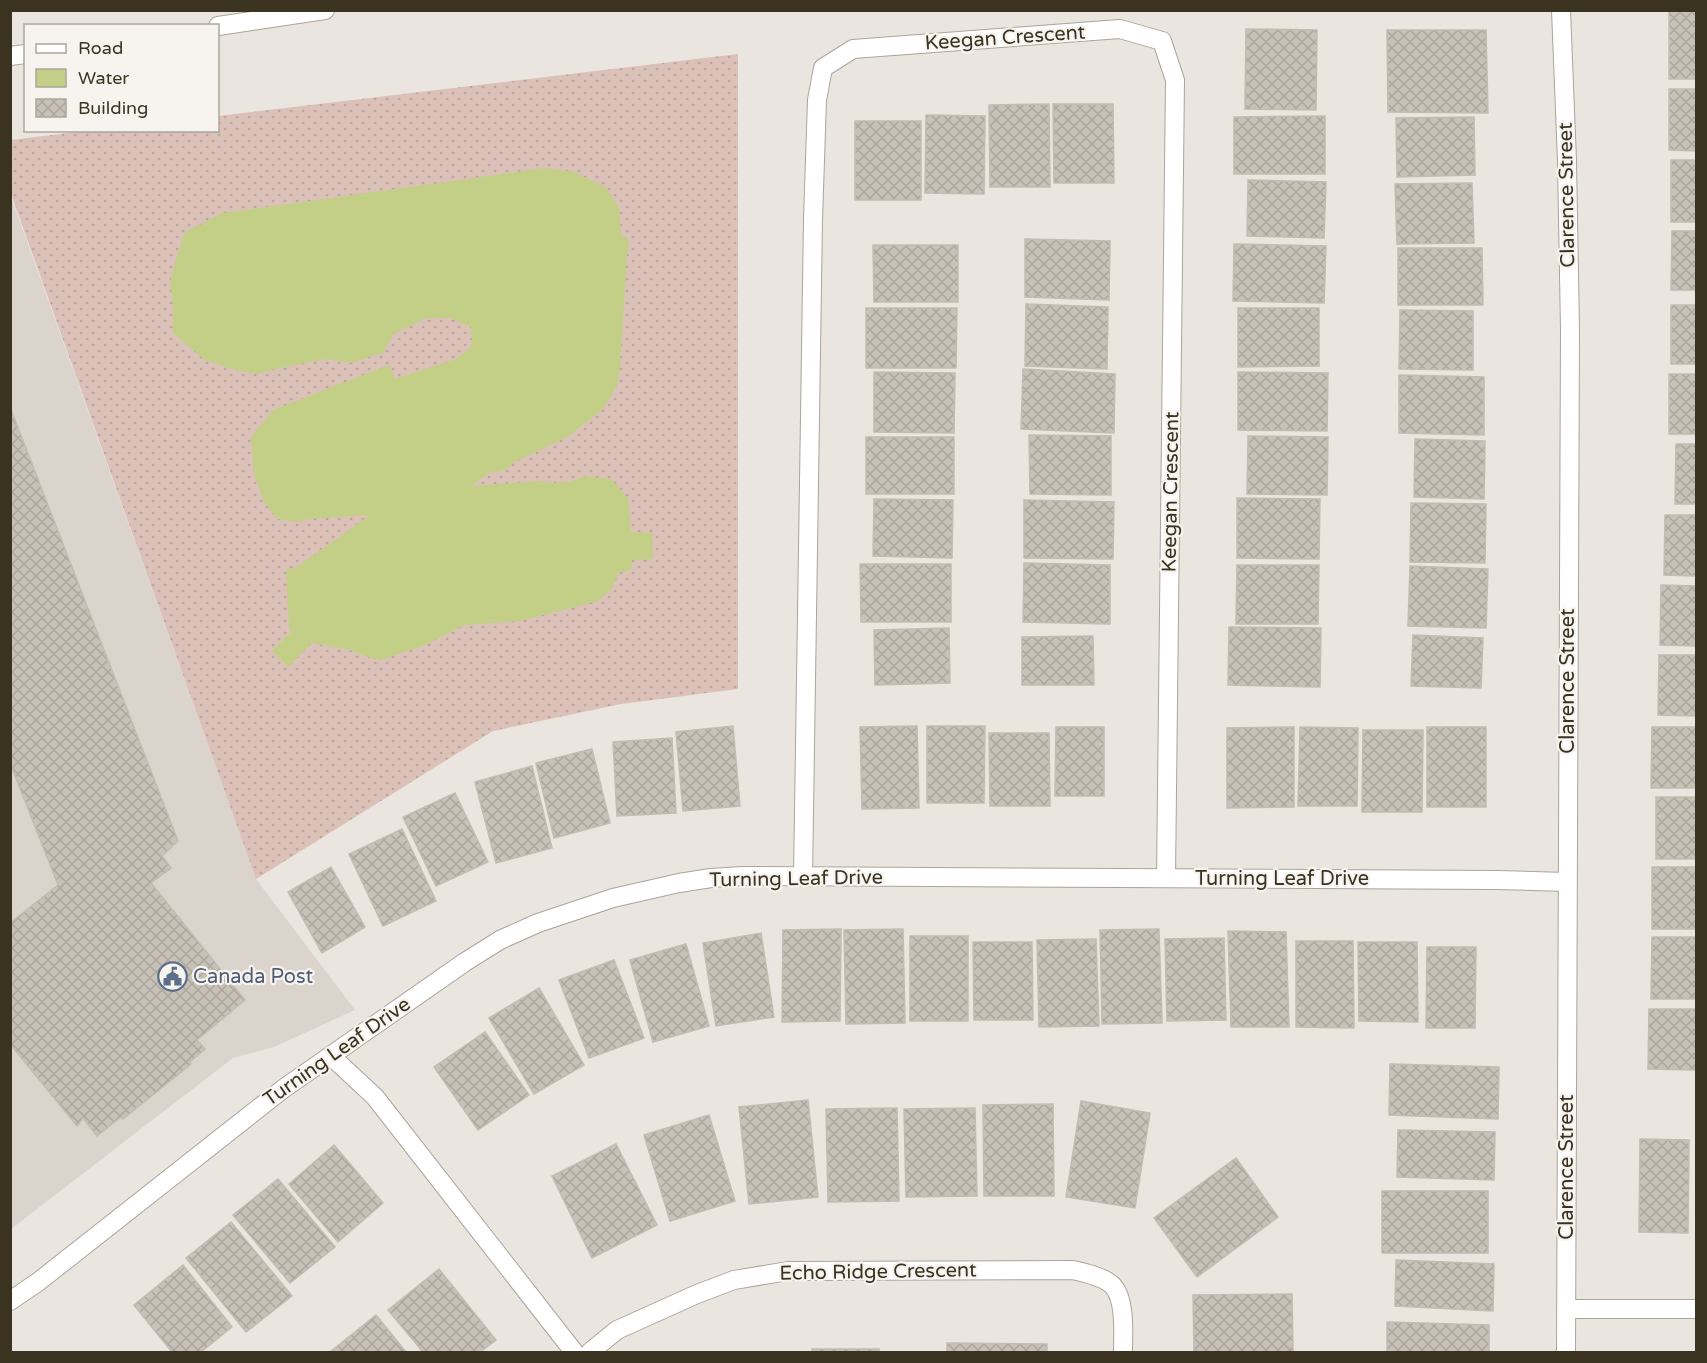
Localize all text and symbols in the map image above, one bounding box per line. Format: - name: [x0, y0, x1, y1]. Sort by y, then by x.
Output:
- street label: Keegan Crescent: [924, 20, 1086, 56]
- legend: [24, 24, 219, 132]
- text: Road: [78, 37, 123, 59]
- text: Water: [78, 67, 129, 89]
- text: Building: [78, 97, 148, 119]
- street label: Clarence Street: [1554, 122, 1580, 268]
- street label: Keegan Crescent: [1158, 411, 1184, 573]
- street label: Clarence Street: [1556, 608, 1580, 754]
- street label: Turning Leaf Drive: [709, 865, 883, 893]
- street label: Turning Leaf Drive: [1195, 867, 1369, 891]
- public building icon: Canada Post: [156, 961, 188, 993]
- place label: Canada Post: [193, 965, 313, 989]
- street label: Turning Leaf Drive: [259, 992, 415, 1112]
- street label: Clarence Street: [1555, 1094, 1579, 1240]
- street label: Echo Ridge Crescent: [779, 1258, 977, 1286]

